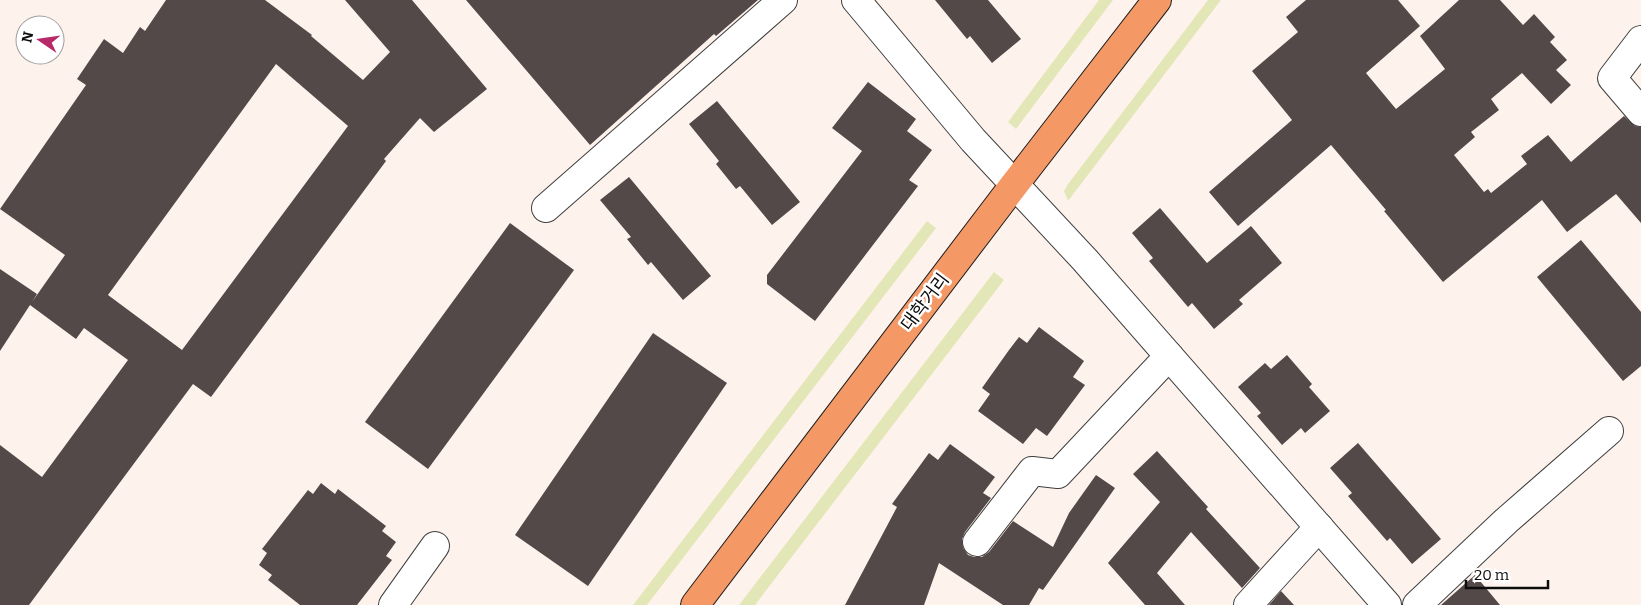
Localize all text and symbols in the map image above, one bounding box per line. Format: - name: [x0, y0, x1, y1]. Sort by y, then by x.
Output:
- north arrow: [15, 15, 65, 65]
- text: N: [18, 30, 37, 44]
- street label: 대학거리: [896, 269, 954, 335]
- scale bar: [1466, 558, 1548, 590]
- text: 20 m: [1474, 566, 1510, 584]

